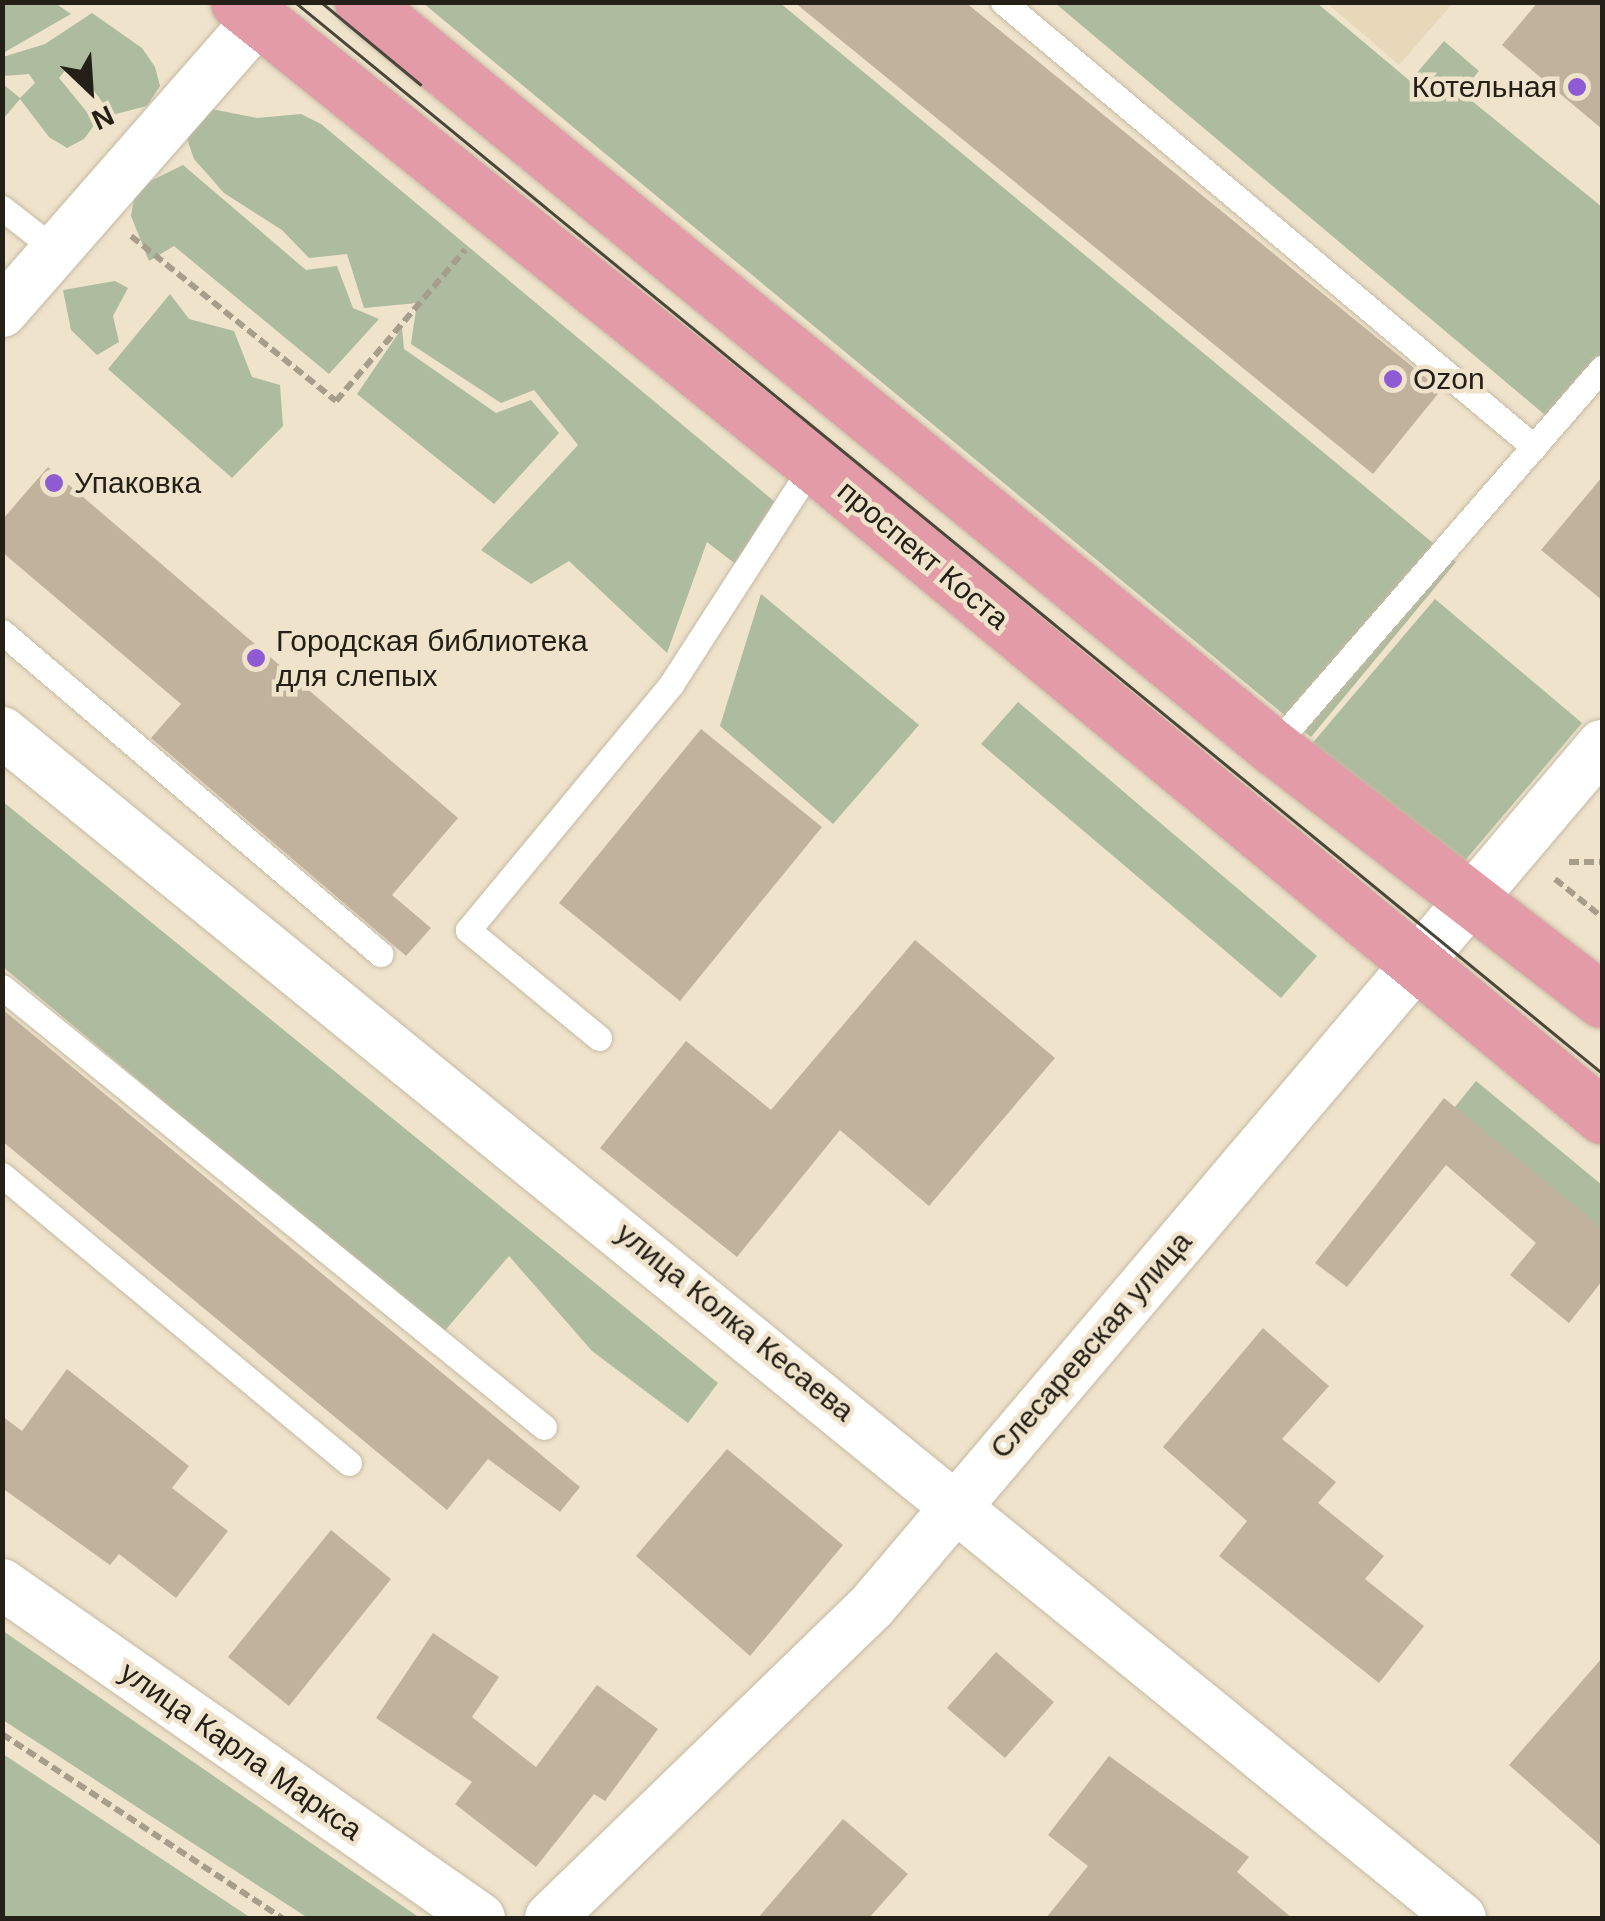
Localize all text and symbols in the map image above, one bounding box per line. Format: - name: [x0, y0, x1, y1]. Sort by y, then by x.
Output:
- north arrow: [40, 40, 140, 140]
- place label: Котельная: [1412, 69, 1557, 105]
- marker: Котельная: [1566, 76, 1588, 98]
- text: N: [87, 99, 119, 136]
- place label: Ozon: [1413, 361, 1485, 397]
- marker: Ozon: [1382, 368, 1404, 390]
- place label: Упаковка: [74, 465, 201, 501]
- marker: Упаковка: [43, 472, 65, 494]
- street label: проспект Коста: [830, 473, 1016, 637]
- place label: Городская библиотека для слепых: [276, 623, 588, 694]
- marker: Городская библиотека для слепых: [245, 647, 267, 669]
- street label: улица Колка Кесаева: [609, 1215, 861, 1429]
- street label: Слесаревская улица: [983, 1224, 1199, 1466]
- street label: улица Карла Маркса: [113, 1654, 369, 1848]

